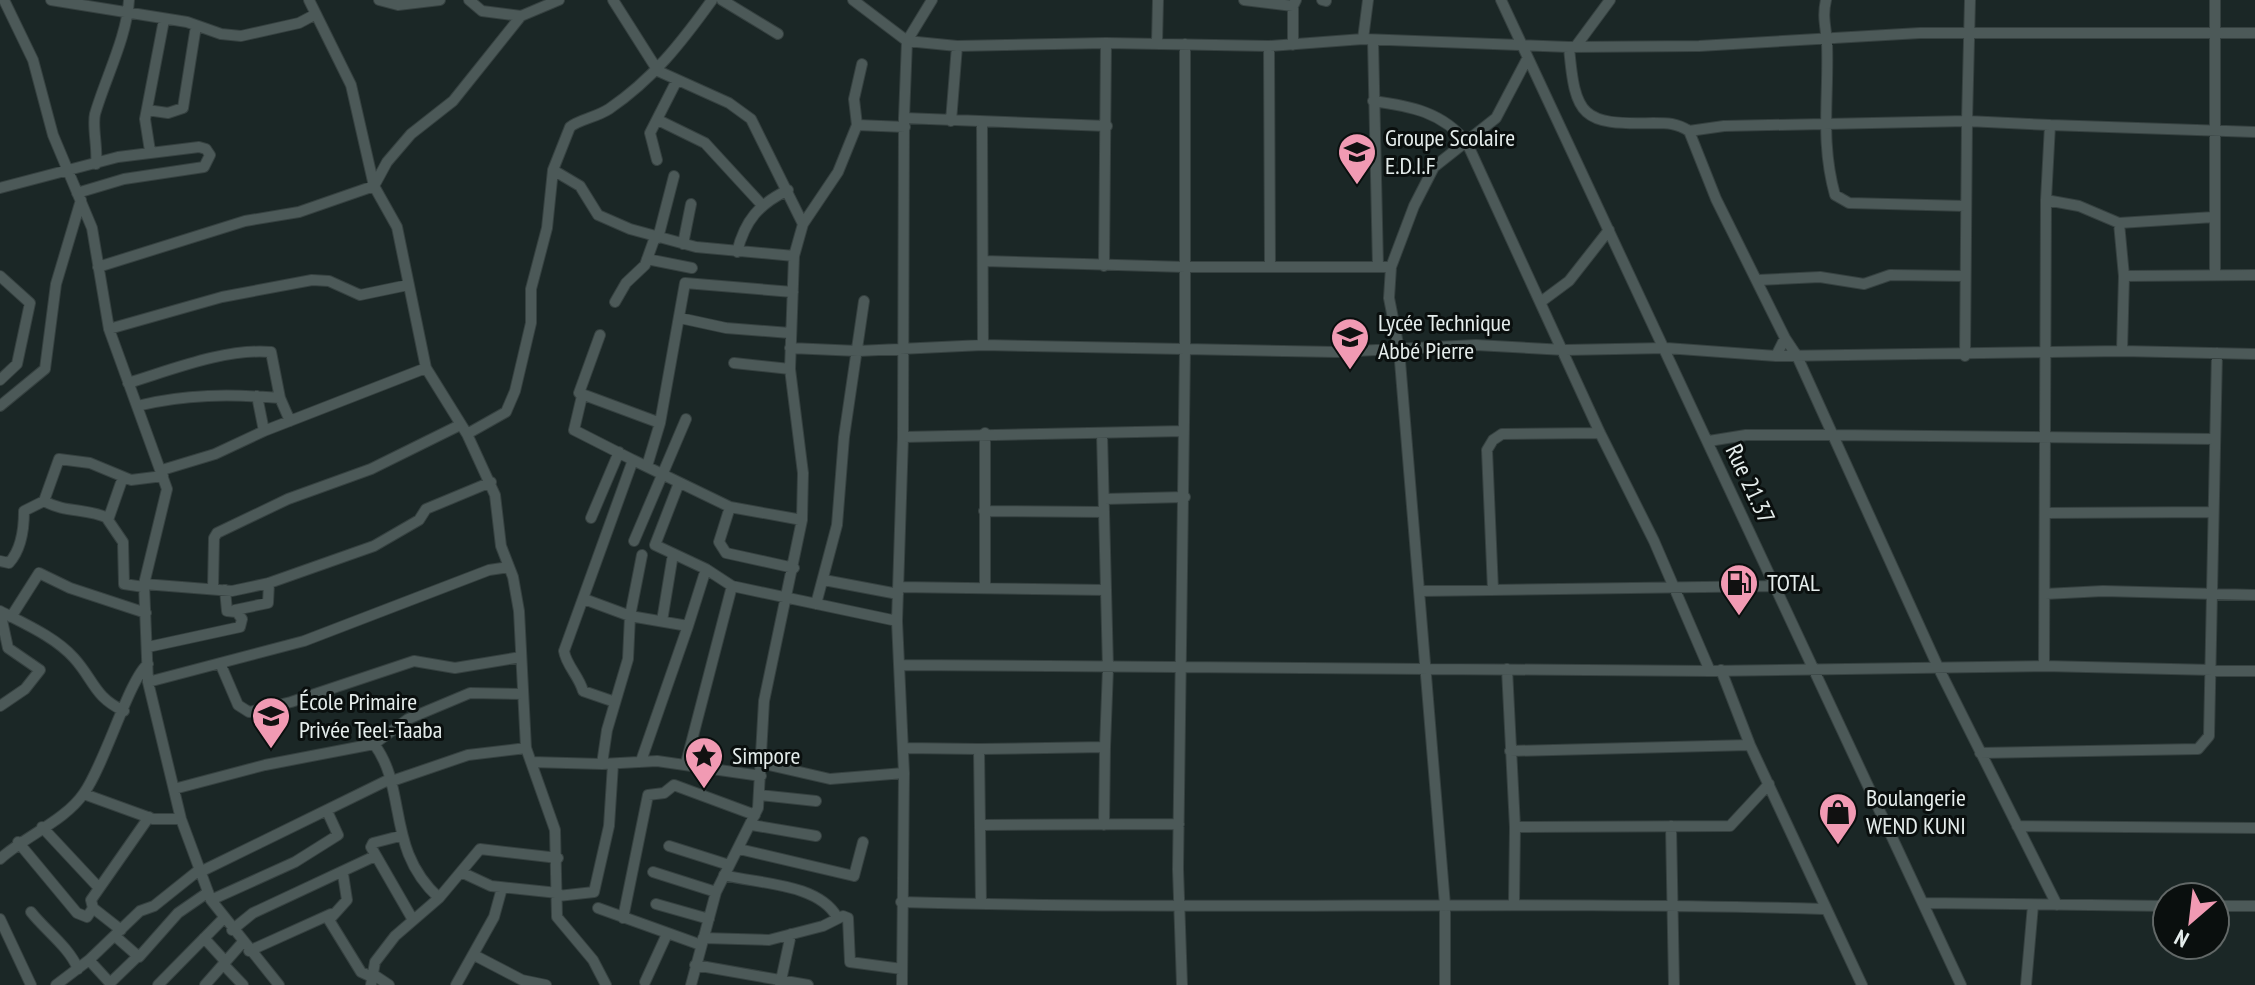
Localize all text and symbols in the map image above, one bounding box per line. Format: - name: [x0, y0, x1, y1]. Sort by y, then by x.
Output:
- place label: Groupe Scolaire E.D.I.F: [1385, 122, 1515, 181]
- school or university icon: Groupe Scolaire E.D.I.F: [1336, 131, 1378, 186]
- place label: Lycée Technique Abbé Pierre: [1378, 307, 1511, 366]
- school or university icon: Lycée Technique Abbé Pierre: [1329, 316, 1371, 371]
- street label: Rue 21.37: [1719, 439, 1782, 529]
- fuel station icon: TOTAL: [1718, 562, 1760, 617]
- place label: TOTAL: [1767, 567, 1820, 598]
- place label: École Primaire Privée Teel-Taaba: [299, 686, 442, 745]
- school or university icon: École Primaire Privée Teel-Taaba: [250, 695, 292, 750]
- place icon: Simpore: [683, 735, 725, 790]
- place label: Simpore: [732, 740, 800, 771]
- place label: Boulangerie WEND KUNI: [1866, 782, 1966, 841]
- shop icon: Boulangerie WEND KUNI: [1817, 791, 1859, 846]
- north arrow: [2151, 881, 2231, 961]
- text: N: [2170, 924, 2193, 954]

